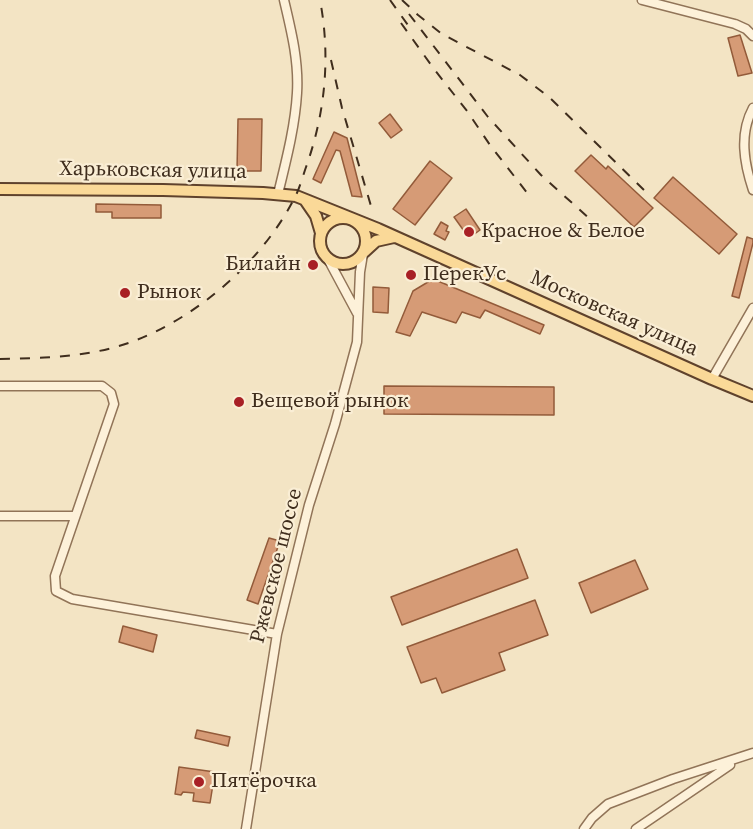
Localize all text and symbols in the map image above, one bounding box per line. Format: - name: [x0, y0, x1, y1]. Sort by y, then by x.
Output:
- street label: Харьковская улица: [59, 157, 247, 185]
- place label: Красное & Белое: [481, 219, 645, 245]
- marker: Красное & Белое: [462, 225, 476, 239]
- place label: Билайн: [225, 252, 301, 278]
- marker: Билайн: [306, 258, 320, 272]
- place label: ПерекУс: [423, 262, 506, 288]
- street label: Московская улица: [526, 266, 702, 362]
- marker: ПерекУс: [404, 268, 418, 282]
- place label: Рынок: [137, 280, 201, 306]
- marker: Рынок: [118, 286, 132, 300]
- place label: Вещевой рынок: [251, 389, 409, 415]
- marker: Вещевой рынок: [232, 395, 246, 409]
- street label: Ржевское шоссе: [246, 486, 308, 646]
- place label: Пятёрочка: [211, 769, 317, 795]
- marker: Пятёрочка: [192, 775, 206, 789]

